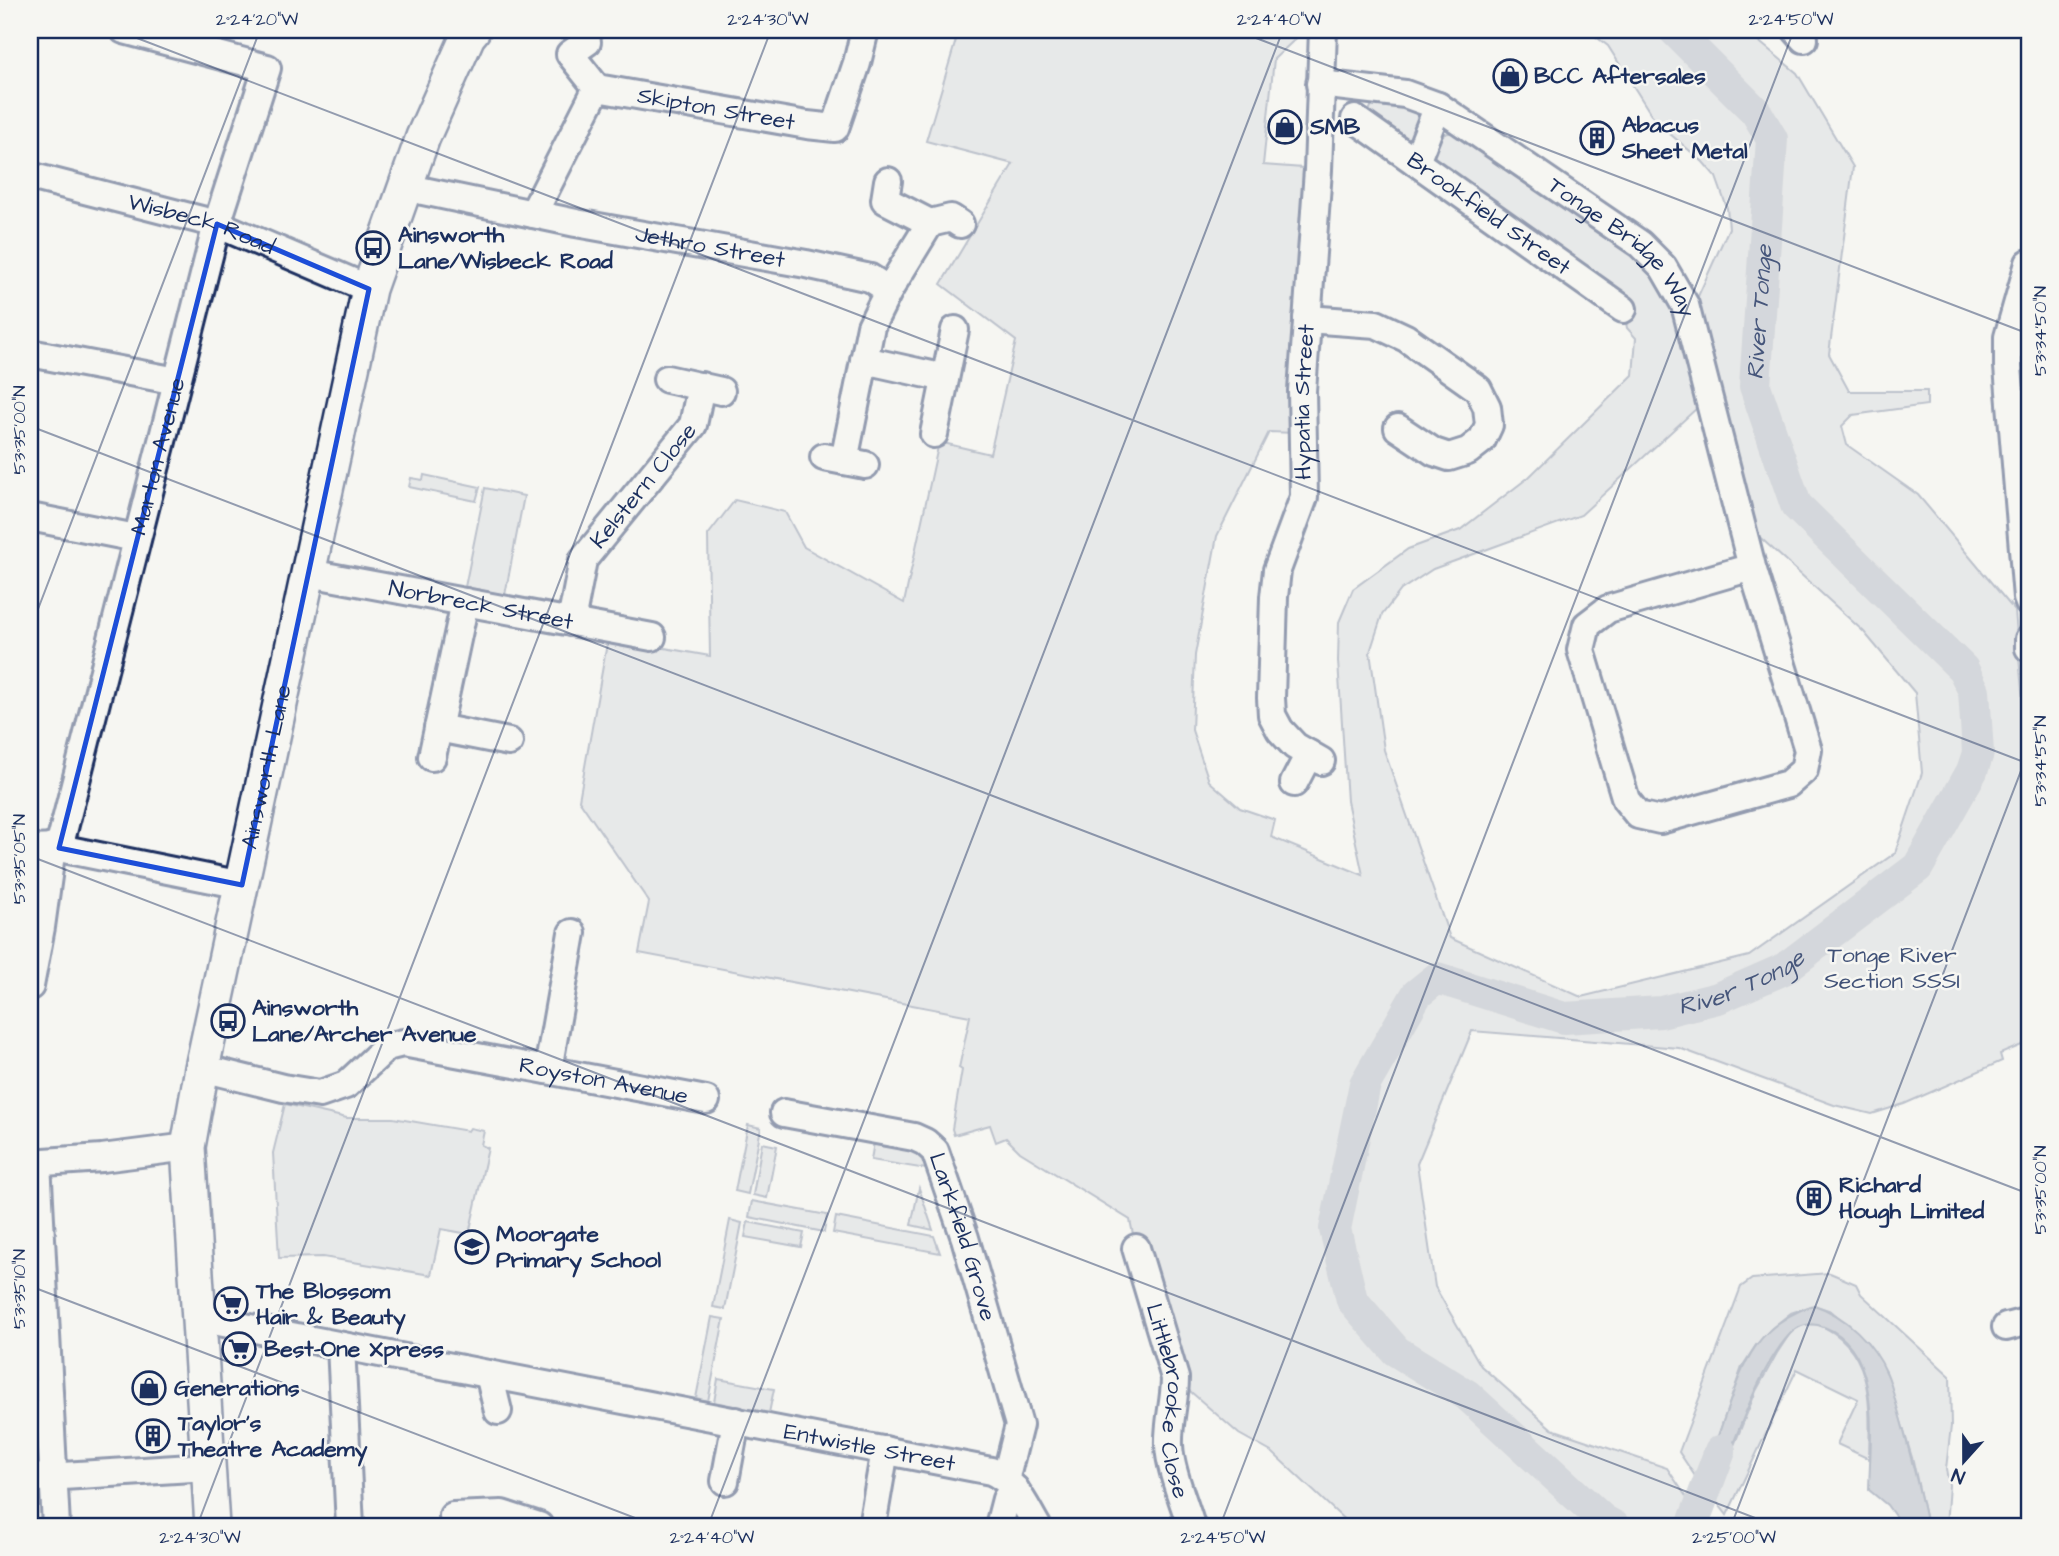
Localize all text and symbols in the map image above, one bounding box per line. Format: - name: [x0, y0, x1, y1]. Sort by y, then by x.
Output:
- text: 2°24'20"W: [216, 7, 298, 32]
- text: 2°24'30"W: [727, 7, 809, 32]
- text: 2°24'40"W: [1237, 7, 1321, 32]
- text: 2°24'50"W: [1748, 7, 1834, 32]
- shop icon: BCC Aftersales: [1491, 57, 1529, 95]
- place label: BCC Aftersales: [1534, 60, 1706, 92]
- street label: Skipton Street: [635, 79, 798, 139]
- shop icon: SMB: [1266, 108, 1304, 146]
- place label: Abacus Sheet Metal: [1621, 109, 1748, 167]
- place label: SMB: [1309, 111, 1361, 143]
- building icon: Abacus Sheet Metal: [1578, 119, 1616, 157]
- street label: Brookfield Street: [1400, 145, 1578, 283]
- street label: Tonge Bridge Way: [1541, 170, 1703, 321]
- street label: Wisbeck Road: [124, 186, 280, 263]
- street label: Jethro Street: [633, 218, 788, 276]
- place label: Ainsworth Lane/Wisbeck Road: [398, 219, 613, 277]
- bus stop icon: Ainsworth Lane/Wisbeck Road: [354, 229, 392, 267]
- water label: River Tonge: [1738, 243, 1782, 381]
- text: 53°34'50"N: [2028, 286, 2053, 376]
- street label: Hypatia Street: [1286, 322, 1323, 480]
- street label: Marton Avenue: [123, 374, 193, 538]
- text: 53°35'00"N: [7, 386, 32, 474]
- street label: Kelstern Close: [583, 416, 704, 555]
- street label: Norbreck Street: [386, 572, 577, 638]
- street label: Ainsworth Lane: [233, 682, 300, 852]
- text: 53°34'55"N: [2028, 715, 2053, 807]
- text: 53°35'05"N: [7, 814, 32, 904]
- park label: Tonge River Section SSSI: [1824, 939, 1960, 997]
- water label: River Tonge: [1675, 941, 1813, 1024]
- place label: Ainsworth Lane/Archer Avenue: [252, 992, 477, 1050]
- bus stop icon: Ainsworth Lane/Archer Avenue: [209, 1002, 247, 1040]
- street label: Royston Avenue: [517, 1049, 691, 1112]
- text: 53°35'00"N: [2028, 1146, 2053, 1234]
- street label: Larkfield Grove: [921, 1149, 1004, 1325]
- place label: Richard Hough Limited: [1839, 1169, 1985, 1228]
- building icon: Richard Hough Limited: [1795, 1179, 1833, 1217]
- place label: Moorgate Primary School: [496, 1218, 662, 1278]
- school or university icon: Moorgate Primary School: [453, 1228, 491, 1266]
- text: 53°35'10"N: [7, 1249, 32, 1329]
- place label: The Blossom Hair & Beauty: [255, 1275, 406, 1335]
- supermarket icon: The Blossom Hair & Beauty: [212, 1285, 250, 1323]
- street label: Littlebrooke Close: [1138, 1300, 1197, 1503]
- supermarket icon: Best-One Xpress: [220, 1330, 258, 1368]
- place label: Best-One Xpress: [264, 1333, 445, 1365]
- shop icon: Generations: [130, 1369, 168, 1407]
- place label: Generations: [174, 1372, 300, 1404]
- place label: Taylor's Theatre Academy: [177, 1407, 368, 1467]
- street label: Entwistle Street: [781, 1415, 959, 1480]
- building icon: Taylor's Theatre Academy: [134, 1417, 172, 1455]
- north arrow: [1930, 1426, 2000, 1496]
- text: N: [1948, 1461, 1969, 1490]
- text: 2°24'30"W: [159, 1525, 241, 1550]
- text: 2°24'40"W: [670, 1525, 754, 1550]
- text: 2°24'50"W: [1180, 1525, 1266, 1550]
- text: 2°25'00"W: [1692, 1525, 1776, 1550]

